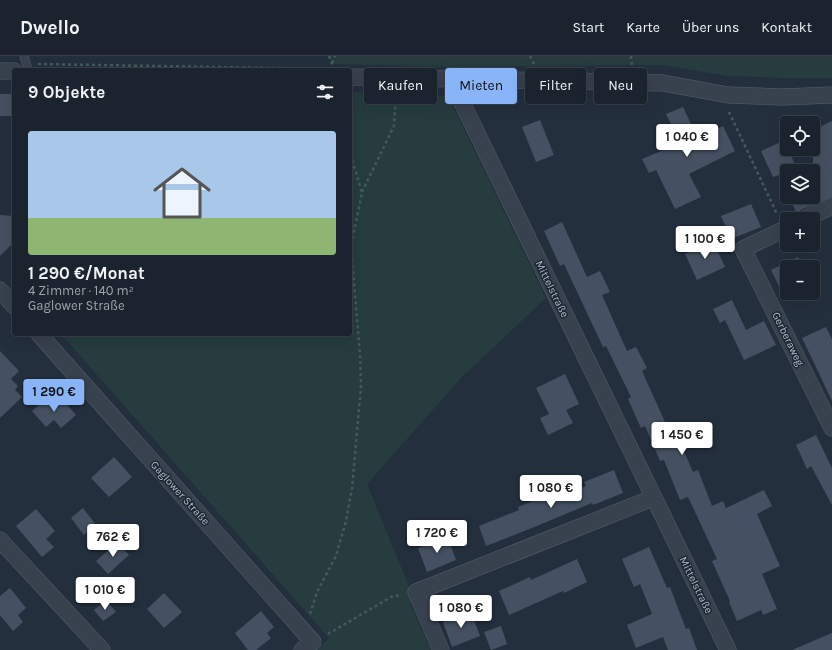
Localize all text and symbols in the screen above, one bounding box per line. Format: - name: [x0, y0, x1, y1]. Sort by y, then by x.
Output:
- text: Dwello: [20, 17, 80, 39]
- text: Start: [572, 19, 604, 36]
- text: Karte: [626, 19, 660, 36]
- text: Über uns: [682, 19, 739, 36]
- text: Kontakt: [761, 19, 812, 36]
- chip: Kaufen: [364, 68, 437, 104]
- chip: Mieten: [445, 68, 517, 104]
- chip: Filter: [525, 68, 586, 104]
- chip: Neu: [594, 68, 647, 104]
- icon: filters: [314, 81, 336, 103]
- text: 9 Objekte: [28, 82, 105, 102]
- map controls: [780, 116, 820, 300]
- button: locate: [780, 116, 820, 156]
- pin: 1 040 €: [650, 124, 724, 158]
- text: 1 040 €: [665, 129, 709, 144]
- icon: home: [146, 157, 218, 229]
- button: layers: [780, 164, 820, 204]
- button: +: [780, 212, 820, 252]
- pin: 1 100 €: [668, 226, 742, 260]
- text: 1 100 €: [685, 231, 725, 246]
- street label: Mittelstraße: [533, 258, 572, 320]
- button: −: [780, 260, 820, 300]
- text: 1 290 €/Monat: [28, 263, 145, 283]
- text: 4 Zimmer · 140 m²: [28, 283, 134, 298]
- text: Gaglower Straße: [28, 298, 125, 313]
- street label: Gerberaweg: [769, 310, 807, 369]
- pin: 1 290 €: [17, 379, 91, 413]
- text: 1 290 €: [32, 384, 76, 399]
- pin: 1 450 €: [645, 422, 719, 456]
- text: 1 450 €: [661, 427, 703, 442]
- street label: Gaglower Straße: [148, 458, 212, 528]
- pin: 1 080 €: [514, 475, 588, 509]
- text: 1 080 €: [529, 480, 573, 495]
- pin: 1 720 €: [400, 520, 474, 554]
- pin: 762 €: [85, 524, 141, 558]
- text: 1 720 €: [416, 525, 458, 540]
- text: 762 €: [96, 529, 130, 544]
- street label: Mittelstraße: [677, 554, 716, 616]
- pin: 1 010 €: [68, 577, 142, 611]
- text: 1 010 €: [85, 582, 125, 597]
- pin: 1 080 €: [424, 595, 498, 629]
- text: 1 080 €: [439, 600, 483, 615]

